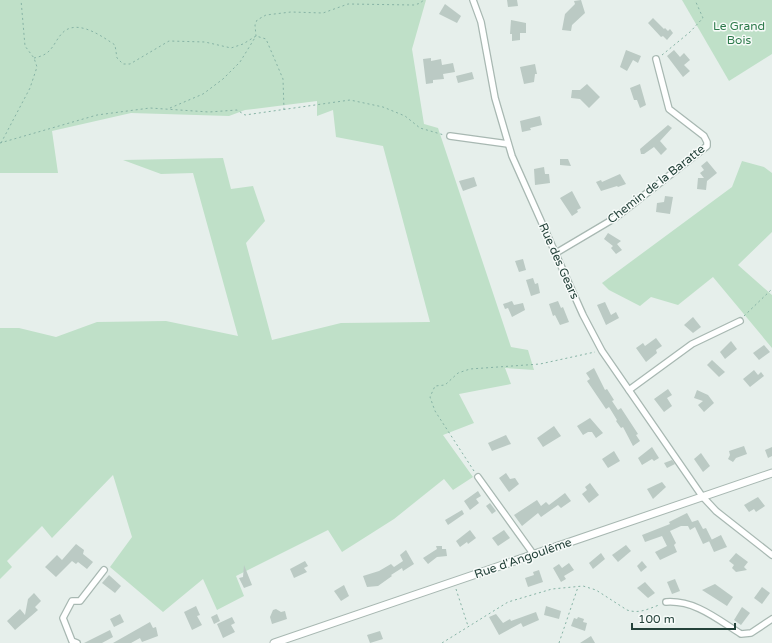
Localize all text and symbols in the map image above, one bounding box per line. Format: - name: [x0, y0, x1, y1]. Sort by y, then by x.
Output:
- park label: Le Grand Bois: [713, 19, 765, 47]
- street label: Chemin de la Baratte: [605, 142, 707, 226]
- street label: Rue des Gears: [536, 221, 582, 302]
- street label: Rue d'Angoulême: [473, 535, 574, 581]
- scale bar: [632, 605, 735, 631]
- text: 100 m: [638, 612, 675, 626]

